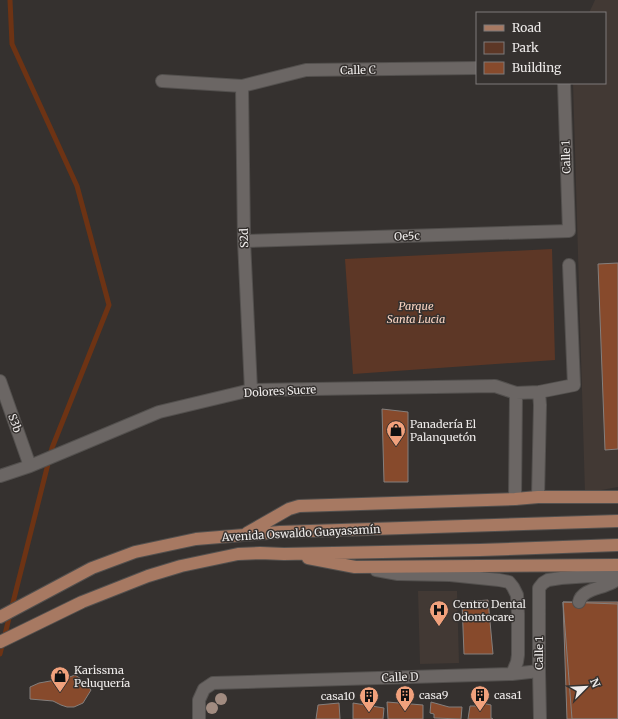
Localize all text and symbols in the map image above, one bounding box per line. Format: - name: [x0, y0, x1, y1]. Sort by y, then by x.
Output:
- legend: [476, 12, 606, 84]
- text: Road: [512, 20, 541, 35]
- text: Park: [512, 40, 539, 55]
- text: Building: [512, 60, 562, 75]
- street label: Calle C: [340, 63, 376, 77]
- street label: Calle 1: [558, 140, 574, 174]
- street label: S2d: [237, 228, 251, 248]
- street label: Oe5c: [394, 229, 421, 243]
- park label: Parque Santa Lucia: [387, 299, 445, 326]
- street label: Dolores Sucre: [244, 382, 317, 400]
- street label: S3b: [5, 412, 25, 435]
- place label: Panadería El Palanquetón: [410, 417, 477, 444]
- shop icon: Panadería El Palanquetón: [385, 419, 407, 447]
- street label: Avenida Oswaldo Guayasamín: [220, 522, 381, 544]
- place label: Centro Dental Odontocare: [453, 597, 527, 624]
- hospital icon: Centro Dental Odontocare: [428, 599, 450, 627]
- street label: Calle 1: [532, 636, 546, 670]
- place label: Karissma Peluquería: [74, 663, 130, 690]
- shop icon: Karissma Peluquería: [49, 665, 71, 693]
- north arrow: [566, 667, 606, 707]
- street label: Calle D: [381, 669, 419, 685]
- text: N: [587, 676, 603, 690]
- building icon: casa9: [394, 684, 416, 712]
- building icon: casa1: [469, 684, 491, 712]
- building icon: casa10: [358, 685, 380, 713]
- place label: casa9: [419, 688, 449, 702]
- place label: casa1: [494, 688, 522, 702]
- place label: casa10: [321, 689, 355, 703]

